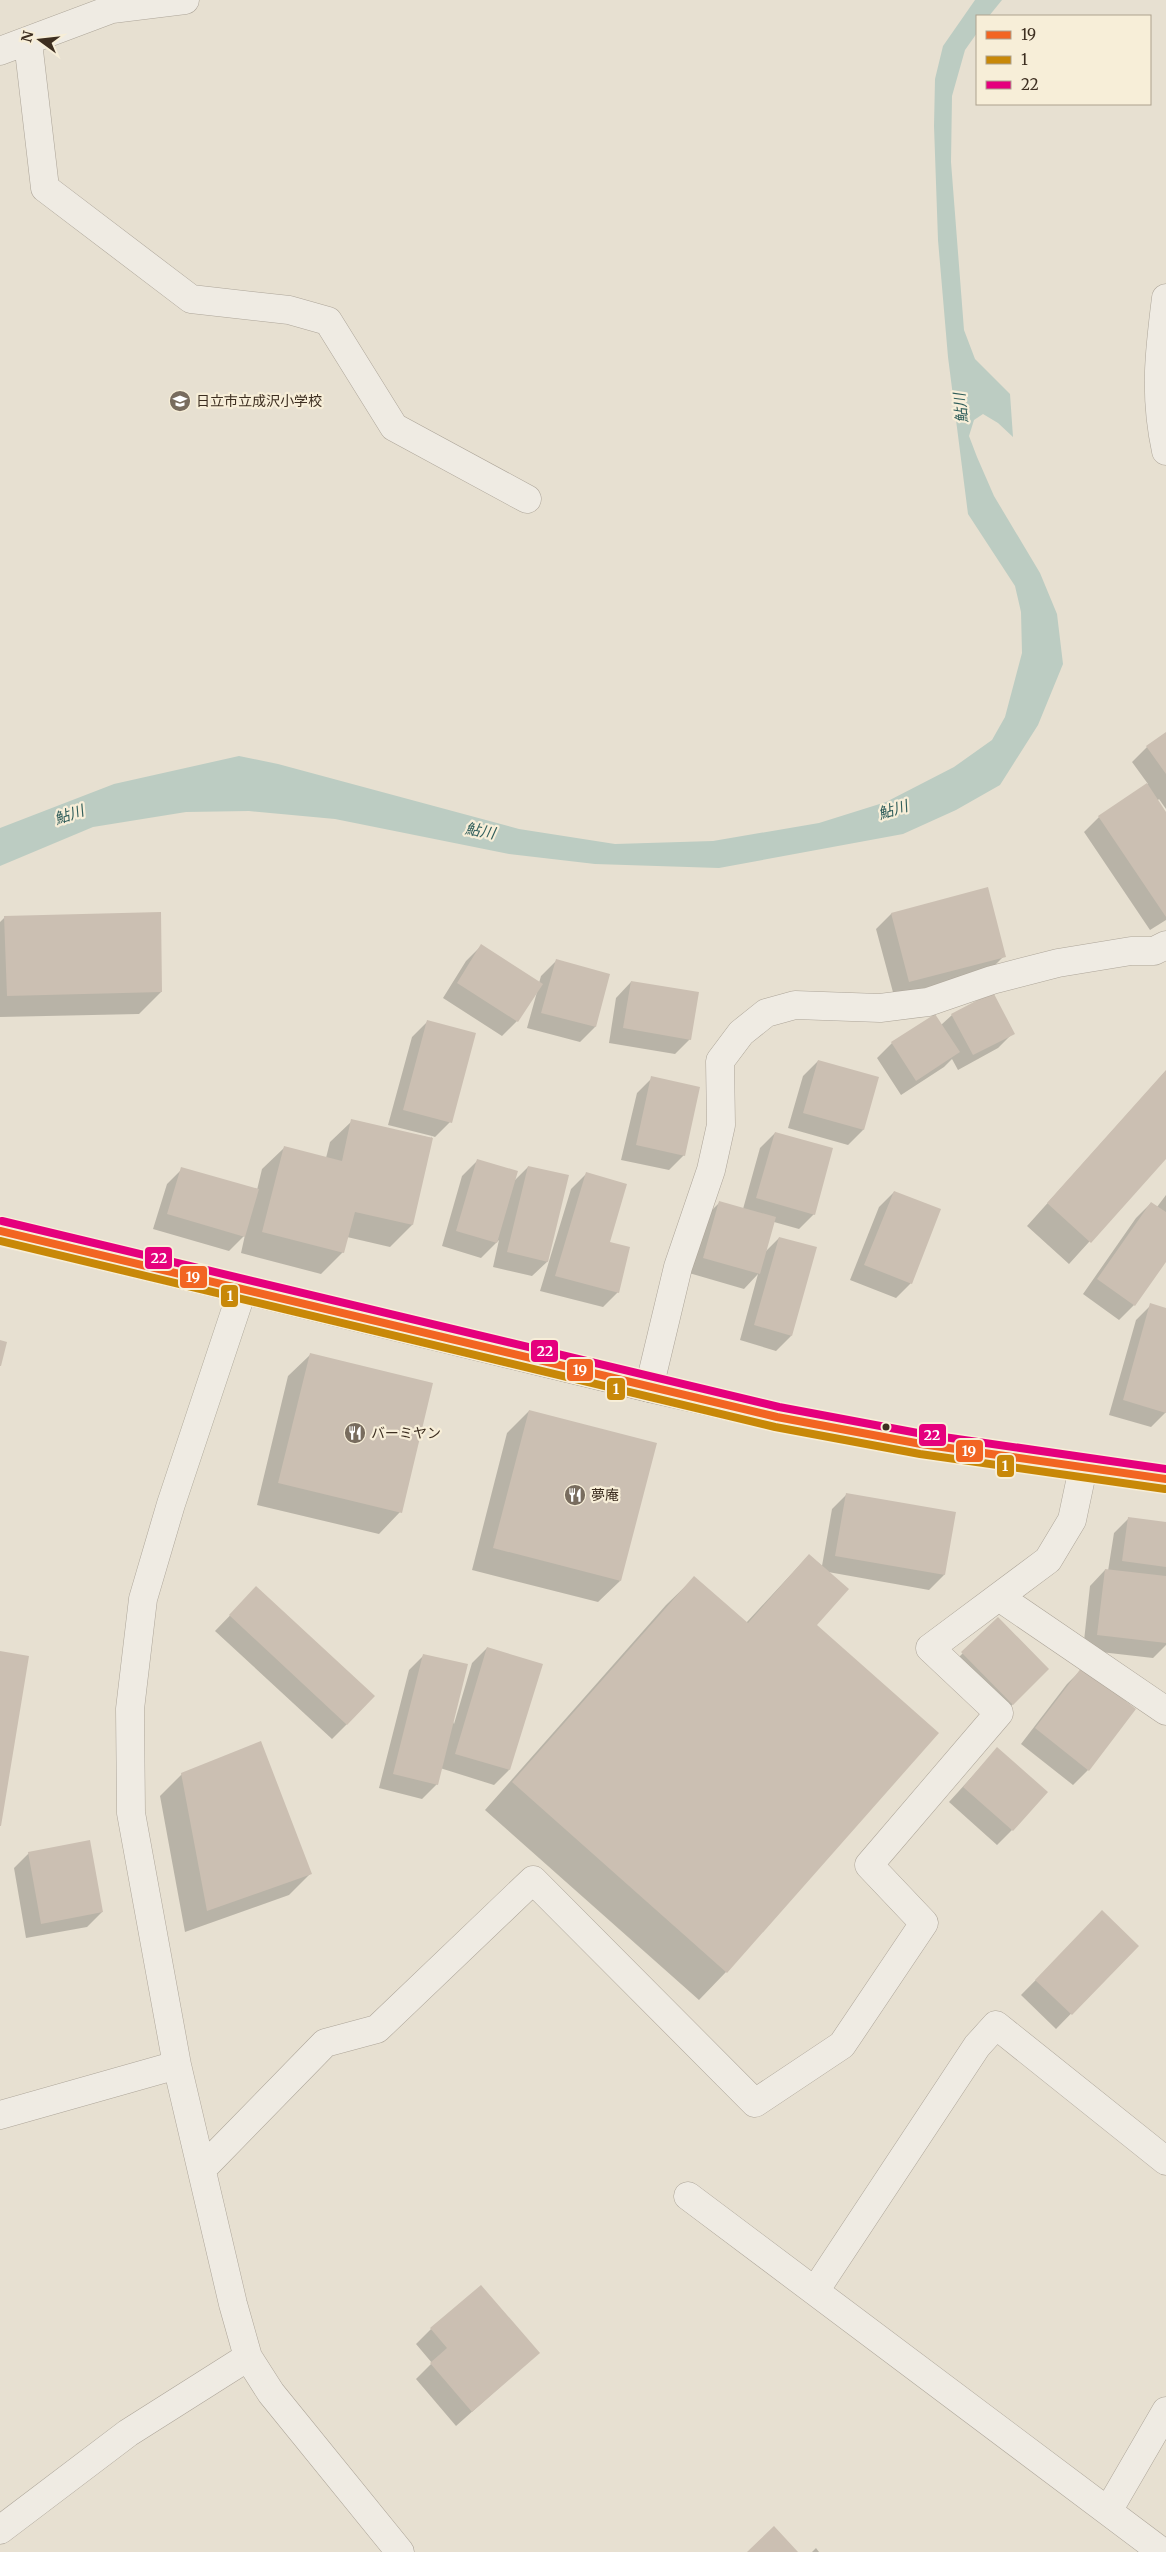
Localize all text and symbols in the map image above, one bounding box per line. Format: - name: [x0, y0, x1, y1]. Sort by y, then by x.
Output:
- north arrow: [15, 15, 65, 65]
- legend: [976, 15, 1151, 105]
- text: 19: [1021, 25, 1036, 44]
- text: N: [17, 29, 38, 44]
- text: 1: [1021, 50, 1028, 69]
- text: 22: [1021, 75, 1039, 94]
- school or university icon: 日立市立成沢小学校: [168, 389, 192, 413]
- water label: 鮎川: [949, 390, 972, 424]
- place label: 日立市立成沢小学校: [196, 392, 322, 410]
- water label: 鮎川: [876, 795, 912, 823]
- water label: 鮎川: [52, 800, 88, 828]
- water label: 鮎川: [464, 819, 498, 843]
- line badge: 22: [144, 1246, 173, 1270]
- text: 22: [151, 1249, 167, 1267]
- line badge: 19: [179, 1265, 208, 1289]
- text: 19: [186, 1268, 200, 1286]
- line badge: 1: [220, 1284, 239, 1308]
- text: 1: [227, 1287, 234, 1305]
- line badge: 22: [530, 1339, 559, 1363]
- text: 22: [537, 1342, 553, 1360]
- line badge: 19: [566, 1358, 594, 1382]
- text: 19: [573, 1361, 587, 1379]
- line badge: 1: [606, 1377, 626, 1401]
- text: 1: [613, 1380, 620, 1398]
- restaurant icon: バーミヤン: [343, 1421, 367, 1445]
- unlabelled marker: [881, 1422, 891, 1432]
- line badge: 22: [918, 1423, 947, 1447]
- place label: バーミヤン: [371, 1424, 441, 1442]
- text: 22: [924, 1426, 940, 1444]
- line badge: 19: [955, 1439, 984, 1463]
- text: 19: [962, 1442, 976, 1460]
- line badge: 1: [996, 1454, 1015, 1478]
- text: 1: [1002, 1457, 1009, 1475]
- restaurant icon: 夢庵: [563, 1483, 587, 1507]
- place label: 夢庵: [591, 1486, 619, 1504]

